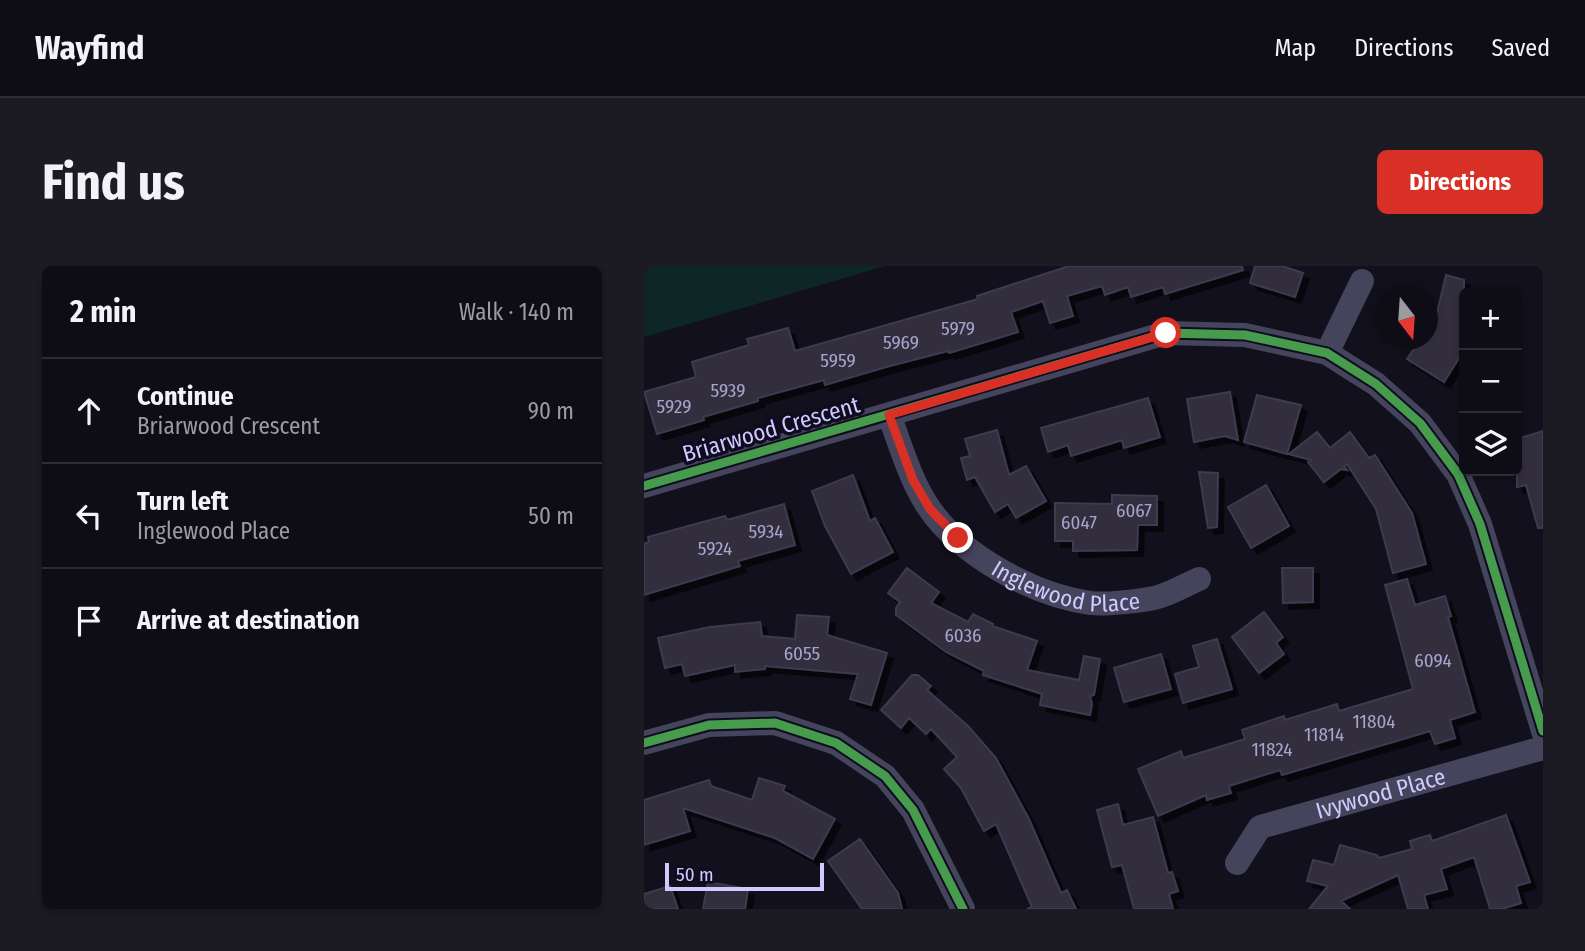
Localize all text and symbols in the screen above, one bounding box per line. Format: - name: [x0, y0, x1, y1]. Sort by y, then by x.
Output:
- text: Wayfind: [35, 28, 144, 68]
- text: Map: [1275, 34, 1316, 62]
- text: Directions: [1354, 34, 1453, 62]
- text: Saved: [1491, 34, 1550, 62]
- button: Directions: [1377, 150, 1543, 214]
- text: Find us: [42, 153, 185, 212]
- north arrow: [1375, 287, 1438, 350]
- map controls: [1459, 287, 1522, 476]
- button: +: [1459, 287, 1522, 350]
- text: 2 min: [70, 294, 137, 330]
- text: Walk · 140 m: [459, 298, 574, 326]
- house number: 5979: [941, 317, 975, 340]
- route start: [1150, 317, 1181, 348]
- house number: 5969: [883, 331, 919, 354]
- house number: 5959: [820, 349, 856, 372]
- button: −: [1459, 350, 1522, 413]
- house number: 5939: [711, 379, 745, 402]
- text: Continue: [137, 381, 234, 412]
- street label: Briarwood Crescent: [679, 390, 863, 468]
- icon: ahead: [70, 392, 108, 430]
- house number: 5929: [657, 395, 691, 418]
- text: 90 m: [528, 397, 574, 425]
- text: Briarwood Crescent: [137, 412, 320, 440]
- button: layers: [1459, 413, 1522, 476]
- text: Turn left: [137, 486, 229, 517]
- icon: left: [70, 497, 108, 535]
- house number: 6067: [1116, 499, 1152, 522]
- text: 50 m: [528, 502, 574, 530]
- house number: 6047: [1061, 511, 1097, 534]
- text: Inglewood Place: [137, 517, 290, 545]
- house number: 5934: [749, 520, 783, 543]
- route end: [942, 522, 973, 553]
- house number: 5924: [698, 537, 732, 560]
- street label: Inglewood Place: [987, 554, 1142, 618]
- icon: arrive: [70, 602, 108, 640]
- text: Arrive at destination: [137, 605, 360, 636]
- house number: 6036: [944, 624, 982, 647]
- house number: 6055: [784, 642, 820, 665]
- house number: 6094: [1414, 649, 1452, 672]
- house number: 11804: [1352, 710, 1396, 733]
- house number: 11814: [1304, 723, 1344, 746]
- house number: 11824: [1251, 738, 1293, 761]
- street label: Ivywood Place: [1313, 762, 1449, 825]
- scale bar: [665, 860, 824, 892]
- text: 50 m: [676, 863, 714, 886]

